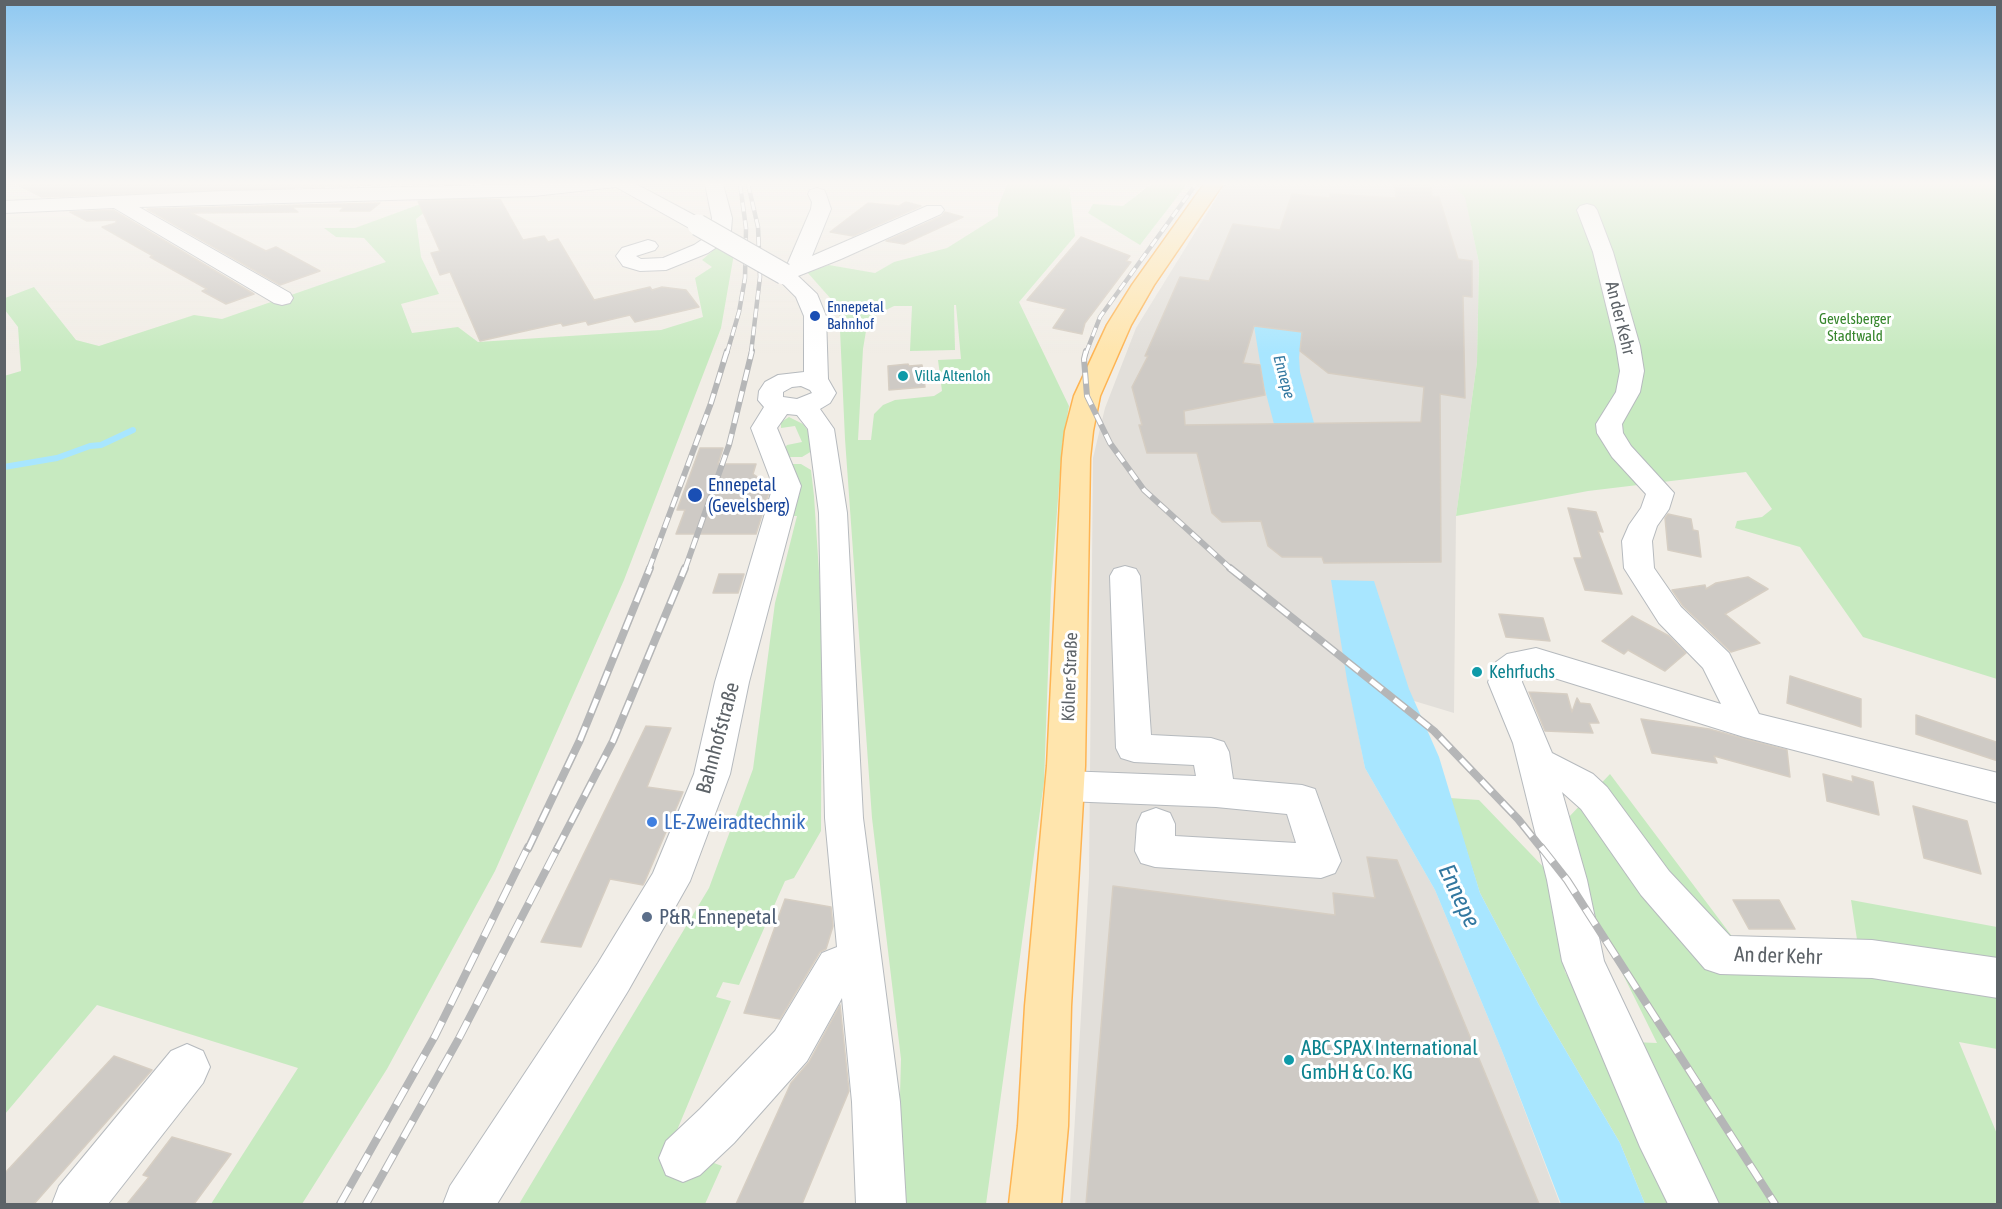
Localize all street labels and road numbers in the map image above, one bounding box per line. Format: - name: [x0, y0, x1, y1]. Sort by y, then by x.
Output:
- street label: An der Kehr: [1600, 279, 1640, 357]
- street label: Kölner Straße: [1058, 632, 1082, 722]
- street label: Bahnhofstraße: [691, 680, 745, 796]
- street label: An der Kehr: [1734, 942, 1822, 970]

